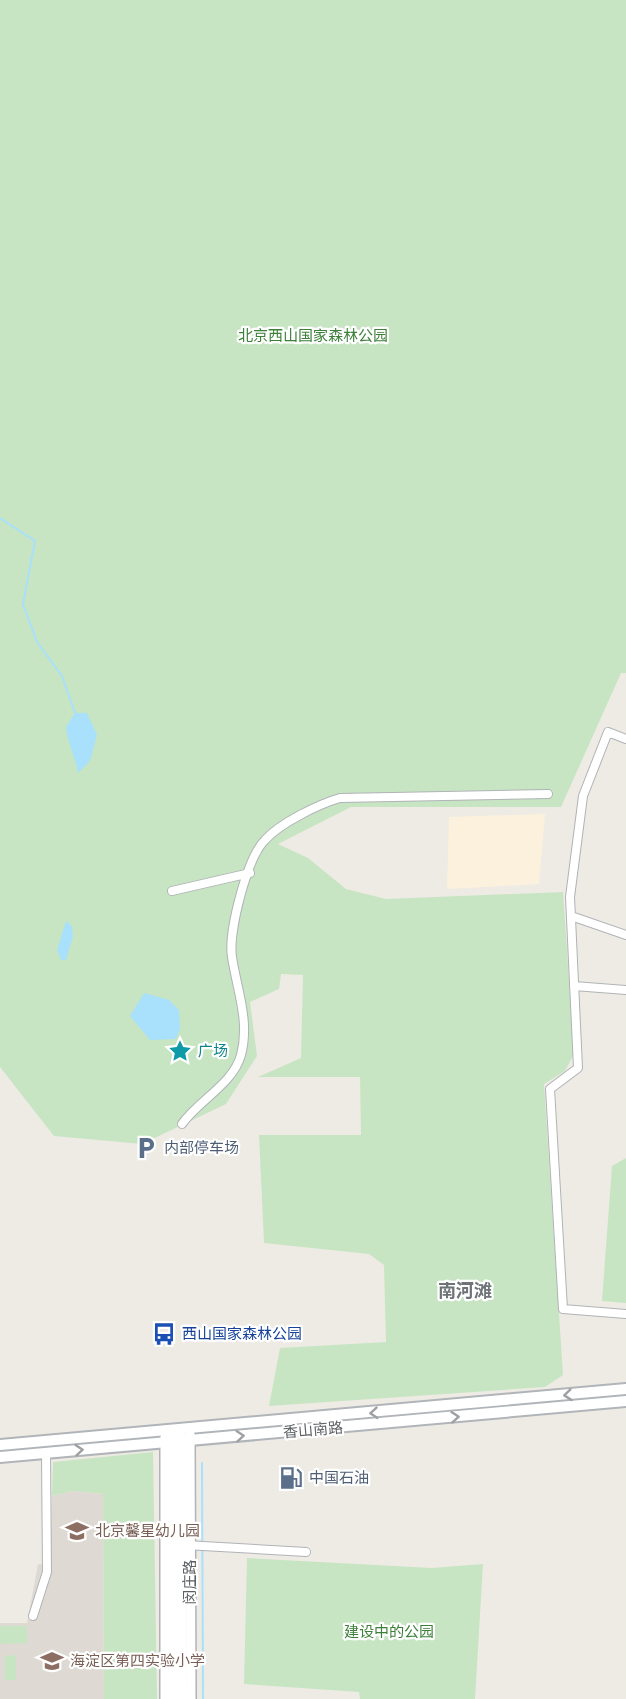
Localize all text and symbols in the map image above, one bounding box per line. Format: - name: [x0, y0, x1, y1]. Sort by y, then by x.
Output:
- park label: 北京西山国家森林公园: [238, 326, 388, 346]
- place icon: 广场: [167, 1038, 193, 1064]
- place label: 广场: [198, 1041, 228, 1061]
- parking icon: 内部停车场: [133, 1135, 159, 1161]
- place label: 内部停车场: [164, 1138, 239, 1158]
- district label: 南河滩: [438, 1279, 492, 1303]
- bus stop icon: 西山国家森林公园: [151, 1321, 177, 1347]
- place label: 西山国家森林公园: [182, 1324, 302, 1344]
- one-way arrow: [563, 1388, 572, 1401]
- one-way arrow: [369, 1406, 378, 1419]
- one-way arrow: [450, 1411, 459, 1424]
- street label: 香山南路: [282, 1417, 344, 1443]
- one-way arrow: [235, 1430, 244, 1443]
- one-way arrow: [75, 1444, 84, 1457]
- fuel station icon: 中国石油: [278, 1465, 304, 1491]
- place label: 中国石油: [309, 1468, 369, 1488]
- school or university icon: 北京馨星幼儿园: [64, 1518, 90, 1544]
- place label: 北京馨星幼儿园: [95, 1521, 200, 1541]
- street label: 闵庄路: [180, 1559, 200, 1605]
- park label: 建设中的公园: [344, 1622, 434, 1642]
- school or university icon: 海淀区第四实验小学: [39, 1648, 65, 1674]
- place label: 海淀区第四实验小学: [70, 1651, 205, 1671]

